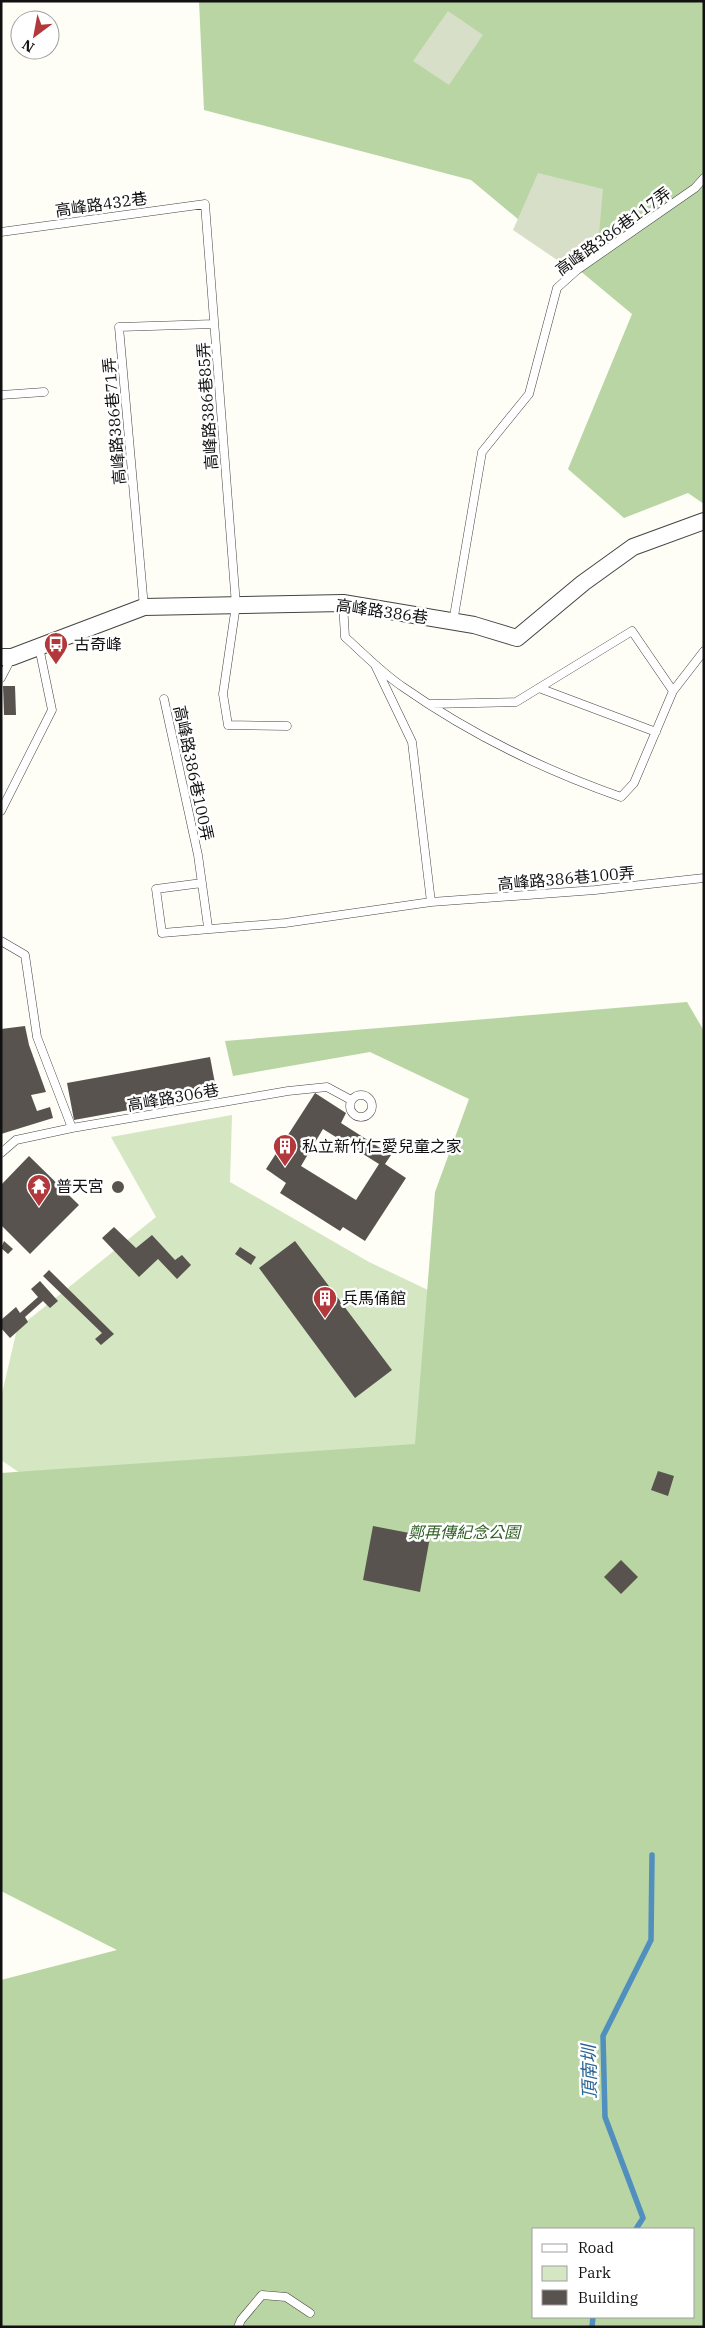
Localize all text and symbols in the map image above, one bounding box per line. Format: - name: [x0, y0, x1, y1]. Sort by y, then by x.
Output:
- north arrow: [10, 10, 60, 60]
- text: N: [19, 35, 38, 57]
- street label: 高峰路386巷117弄: [551, 182, 675, 280]
- street label: 高峰路432巷: [54, 188, 148, 220]
- street label: 高峰路386巷85弄: [193, 341, 221, 471]
- street label: 高峰路386巷71弄: [98, 356, 130, 486]
- street label: 高峰路386巷: [335, 595, 429, 627]
- bus stop icon: 古奇峰: [43, 631, 69, 665]
- place label: 古奇峰: [74, 634, 122, 654]
- street label: 高峰路386巷100弄: [170, 704, 218, 842]
- street label: 高峰路386巷100弄: [497, 862, 635, 894]
- street label: 高峰路306巷: [126, 1079, 220, 1115]
- building icon: 私立新竹仁愛兒童之家: [272, 1133, 298, 1167]
- place label: 私立新竹仁愛兒童之家: [302, 1136, 462, 1156]
- temple icon: 普天宮: [26, 1173, 52, 1207]
- place label: 普天宮: [56, 1176, 104, 1196]
- building icon: 兵馬俑館: [312, 1285, 338, 1319]
- place label: 兵馬俑館: [342, 1288, 406, 1308]
- park label: 鄭再傳紀念公園: [408, 1522, 522, 1542]
- water label: 頂南圳: [577, 2042, 601, 2099]
- legend: [532, 2228, 695, 2318]
- text: Road: [578, 2238, 614, 2257]
- text: Park: [578, 2263, 611, 2282]
- text: Building: [578, 2288, 638, 2307]

